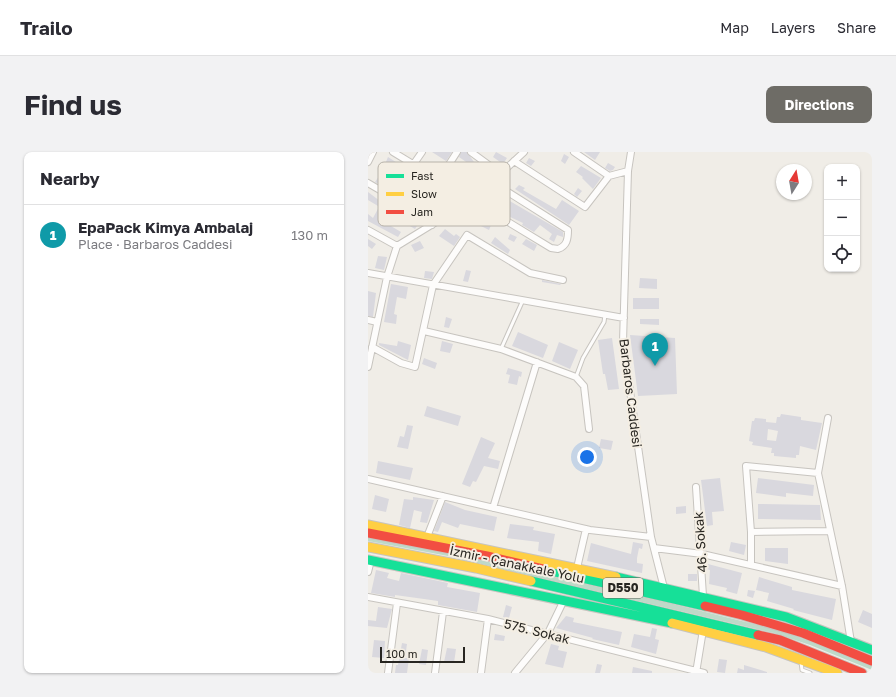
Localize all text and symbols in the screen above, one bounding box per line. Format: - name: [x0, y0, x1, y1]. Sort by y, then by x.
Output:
- text: Trailo: [20, 16, 73, 39]
- text: Map: [720, 19, 749, 36]
- text: Layers: [771, 19, 815, 36]
- text: Share: [837, 19, 876, 36]
- button: Directions: [766, 86, 872, 123]
- text: Find us: [24, 88, 122, 121]
- legend: [378, 162, 510, 226]
- north arrow: [776, 164, 812, 200]
- map controls: [824, 164, 860, 272]
- button: +: [824, 164, 860, 200]
- text: Nearby: [40, 168, 100, 189]
- text: Fast: [411, 169, 434, 182]
- text: Slow: [411, 187, 437, 200]
- button: −: [824, 200, 860, 236]
- text: Jam: [411, 205, 433, 218]
- text: EpaPack Kimya Ambalaj: [78, 218, 253, 236]
- text: 1: [50, 227, 56, 243]
- text: 130 m: [291, 227, 328, 243]
- text: Place · Barbaros Caddesi: [78, 236, 232, 252]
- button: locate: [824, 236, 860, 272]
- pin: 1: [642, 333, 668, 366]
- street label: Barbaros Caddesi: [616, 338, 646, 448]
- your location: [577, 447, 597, 467]
- street label: 46. Sokak: [690, 510, 710, 573]
- street label: İzmir - Çanakkale Yolu: [448, 542, 586, 586]
- road number: D550: [603, 578, 643, 598]
- street label: 575. Sokak: [502, 615, 572, 647]
- scale bar: [380, 645, 465, 664]
- text: 100 m: [386, 647, 417, 660]

